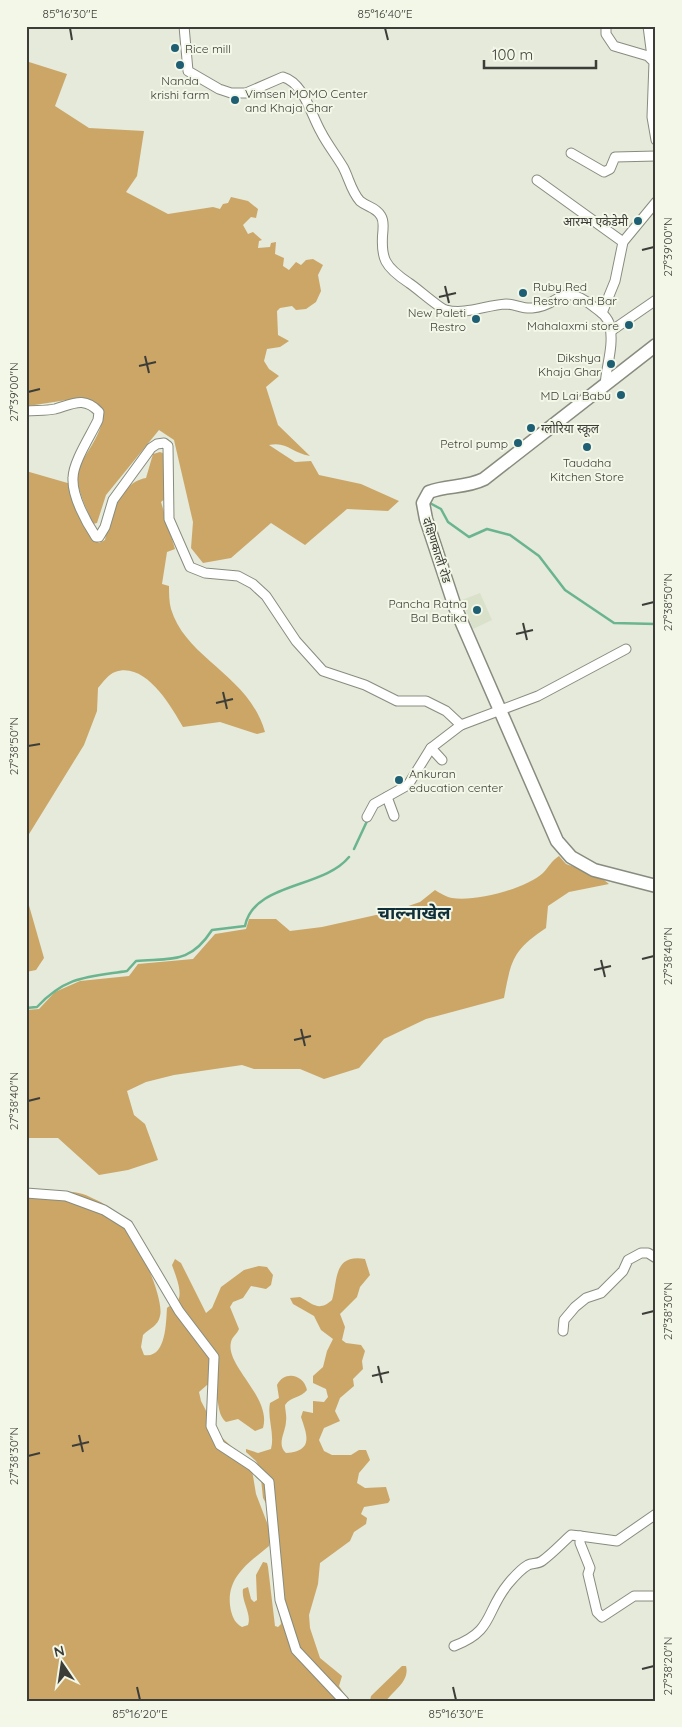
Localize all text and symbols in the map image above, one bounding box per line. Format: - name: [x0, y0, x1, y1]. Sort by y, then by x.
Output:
- text: 85°16'30"E: [42, 6, 98, 21]
- text: 85°16'40"E: [357, 6, 413, 21]
- scale bar: [484, 38, 597, 70]
- place label: Rice mill: [185, 41, 231, 56]
- marker: Rice mill: [169, 42, 181, 54]
- text: 100 m: [492, 45, 533, 64]
- marker: Nanda krishi farm: [174, 59, 186, 71]
- place label: Nanda krishi farm: [150, 73, 210, 102]
- place label: Vimsen MOMO Center and Khaja Ghar: [245, 86, 368, 115]
- marker: Vimsen MOMO Center and Khaja Ghar: [229, 94, 241, 106]
- place label: आरम्भ एकेडेमी: [563, 214, 629, 229]
- marker: आरम्भ एकेडेमी: [632, 215, 644, 227]
- text: 27°39'00"N: [660, 217, 675, 277]
- place label: Ruby Red Restro and Bar: [533, 279, 617, 308]
- marker: Ruby Red Restro and Bar: [517, 287, 529, 299]
- place label: New Paleti Restro: [408, 305, 466, 334]
- marker: New Paleti Restro: [470, 313, 482, 325]
- place label: Mahalaxmi store: [527, 318, 619, 333]
- marker: Mahalaxmi store: [623, 319, 635, 331]
- place label: Dikshya Khaja Ghar: [538, 350, 601, 379]
- marker: Dikshya Khaja Ghar: [605, 358, 617, 370]
- text: 27°39'00"N: [6, 362, 21, 422]
- place label: MD Lai Babu: [540, 388, 611, 403]
- marker: MD Lai Babu: [615, 389, 627, 401]
- place label: ग्लोरिया स्कूल: [541, 421, 600, 437]
- marker: ग्लोरिया स्कूल: [525, 422, 537, 434]
- place label: Petrol pump: [440, 436, 508, 451]
- marker: Petrol pump: [512, 437, 524, 449]
- marker: Taudaha Kitchen Store: [581, 441, 593, 453]
- place label: Taudaha Kitchen Store: [550, 455, 624, 484]
- street label: दक्षिणकाली रोड: [419, 515, 455, 585]
- text: 27°38'50"N: [660, 573, 675, 631]
- place label: Pancha Ratna Bal Batika: [388, 596, 467, 625]
- marker: Pancha Ratna Bal Batika: [471, 604, 483, 616]
- text: 27°38'50"N: [6, 717, 21, 775]
- place label: Ankuran education center: [409, 766, 503, 795]
- marker: Ankuran education center: [393, 774, 405, 786]
- district label: चाल्नाखेल: [377, 901, 451, 924]
- text: 27°38'40"N: [660, 927, 675, 985]
- text: 27°38'40"N: [6, 1072, 21, 1130]
- text: 27°38'30"N: [660, 1282, 675, 1340]
- text: 27°38'30"N: [6, 1427, 21, 1485]
- text: 27°38'20"N: [660, 1637, 675, 1695]
- north arrow: [38, 1640, 88, 1690]
- text: N: [52, 1641, 66, 1661]
- text: 85°16'20"E: [112, 1706, 168, 1721]
- text: 85°16'30"E: [428, 1706, 484, 1721]

